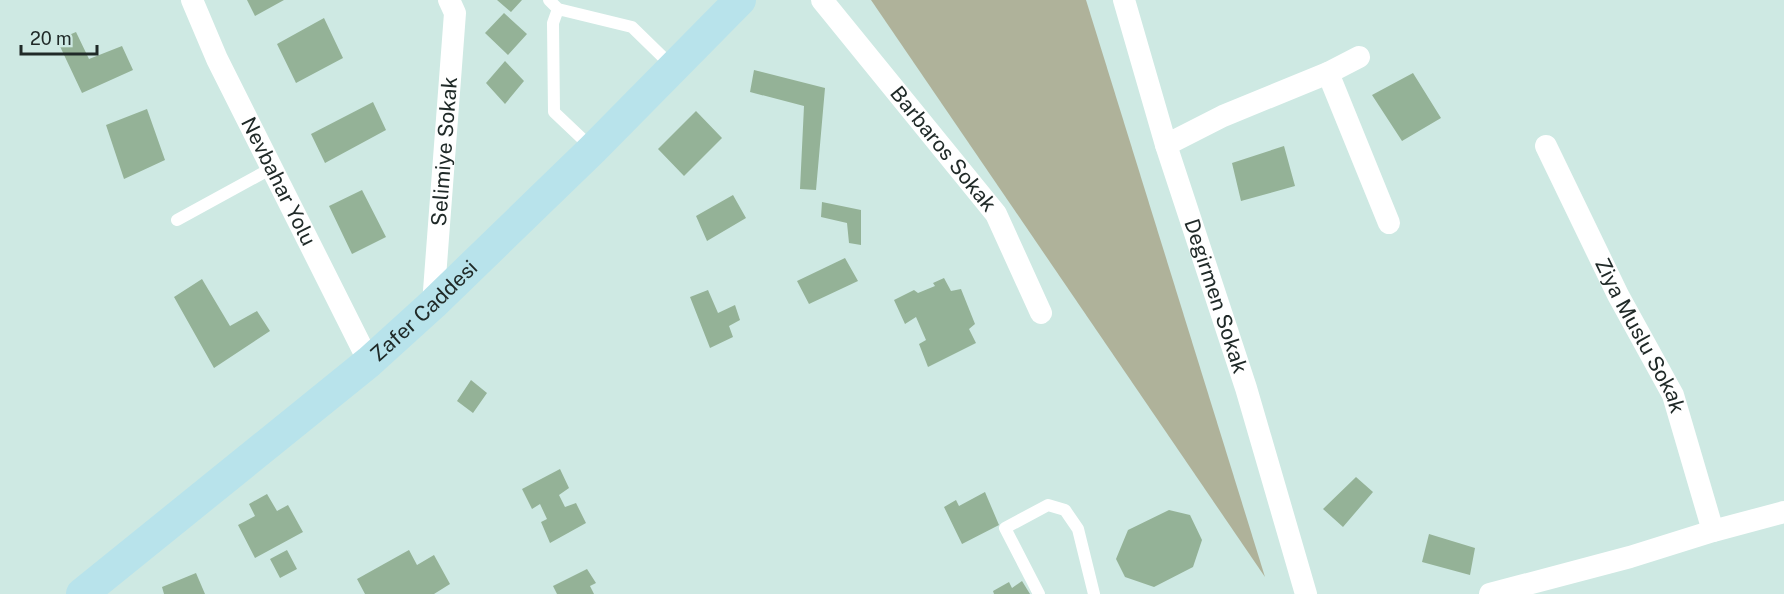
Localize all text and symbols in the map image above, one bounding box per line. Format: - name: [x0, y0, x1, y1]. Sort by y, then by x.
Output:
- scale bar: [21, 18, 98, 56]
- text: 20 m: [30, 28, 72, 49]
- street label: Selimiye Sokak: [426, 76, 462, 227]
- street label: Barbaros Sokak: [885, 81, 1002, 217]
- street label: Nevbahar Yolu: [236, 113, 322, 250]
- street label: Degirmen Sokak: [1179, 215, 1253, 377]
- street label: Ziya Muslu Sokak: [1590, 254, 1691, 416]
- street label: Zafer Caddesi: [365, 255, 482, 367]

